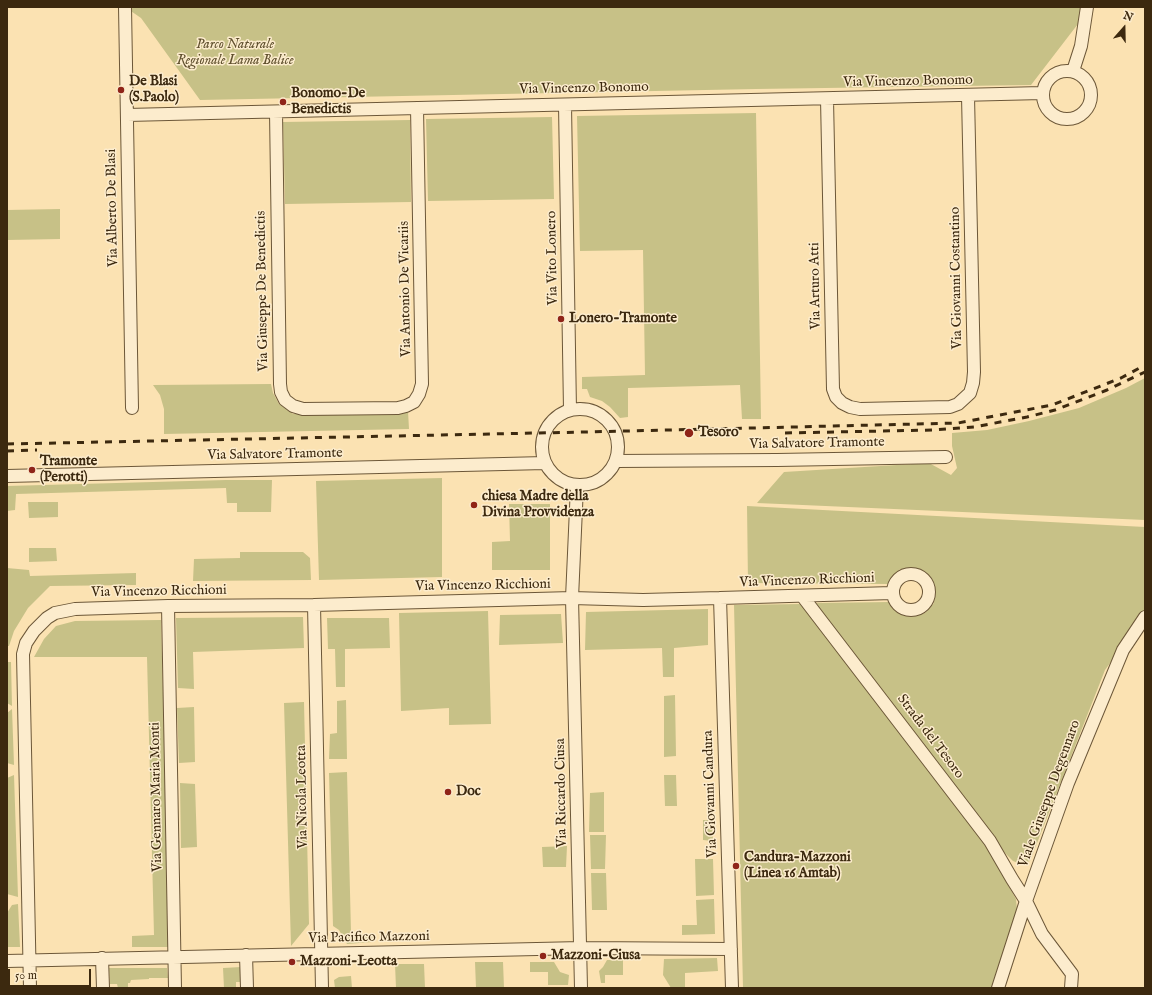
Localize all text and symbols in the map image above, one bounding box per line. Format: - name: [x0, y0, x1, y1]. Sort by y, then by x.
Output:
- north arrow: [1104, 8, 1144, 48]
- text: N: [1121, 9, 1135, 25]
- park label: Parco Naturale Regionale Lama Balice: [176, 37, 294, 70]
- street label: Via Vincenzo Bonomo: [843, 72, 973, 92]
- place label: De Blasi (S.Paolo): [129, 74, 179, 106]
- street label: Via Vincenzo Bonomo: [519, 79, 649, 99]
- marker: De Blasi (S.Paolo): [116, 85, 126, 95]
- place label: Bonomo-De Benedictis: [291, 86, 365, 118]
- marker: Bonomo-De Benedictis: [278, 97, 288, 107]
- street label: Via Alberto De Blasi: [104, 149, 122, 267]
- street label: Via Giovanni Costantino: [947, 207, 967, 349]
- street label: Via Giuseppe De Benedictis: [253, 210, 273, 372]
- street label: Via Vito Lonero: [544, 211, 562, 305]
- street label: Via Antonio De Vicariis: [396, 221, 416, 357]
- street label: Via Arturo Atti: [807, 242, 825, 330]
- place label: Lonero-Tramonte: [569, 311, 677, 327]
- marker: Lonero-Tramonte: [556, 314, 566, 324]
- place label: Tesoro: [698, 425, 739, 441]
- marker: Tesoro: [683, 427, 695, 439]
- street label: Via Salvatore Tramonte: [749, 434, 885, 454]
- street label: Via Salvatore Tramonte: [207, 445, 343, 465]
- place label: Tramonte (Perotti): [40, 454, 97, 486]
- marker: Tramonte (Perotti): [27, 465, 37, 475]
- place label: chiesa Madre della Divina Provvidenza: [482, 489, 594, 522]
- marker: chiesa Madre della Divina Provvidenza: [469, 500, 479, 510]
- street label: Via Vincenzo Ricchioni: [739, 570, 875, 592]
- street label: Via Vincenzo Ricchioni: [415, 576, 551, 596]
- street label: Via Vincenzo Ricchioni: [91, 582, 227, 602]
- street label: Strada del Tesoro: [893, 692, 967, 782]
- street label: Viale Giuseppe Degennaro: [1015, 718, 1085, 870]
- street label: Via Gennaro Maria Monti: [147, 722, 167, 872]
- street label: Via Giovanni Candura: [700, 730, 722, 858]
- street label: Via Riccardo Ciusa: [553, 738, 571, 848]
- street label: Via Nicola Leotta: [294, 745, 312, 849]
- place label: Doc: [456, 784, 481, 800]
- marker: Doc: [443, 787, 453, 797]
- place label: Candura-Mazzoni (Linea 16 Amtab): [744, 850, 851, 882]
- marker: Candura-Mazzoni (Linea 16 Amtab): [731, 861, 741, 871]
- street label: Via Pacifico Mazzoni: [308, 929, 430, 947]
- place label: Mazzoni-Ciusa: [551, 948, 640, 964]
- marker: Mazzoni-Ciusa: [538, 951, 548, 961]
- place label: Mazzoni-Leotta: [300, 954, 397, 970]
- marker: Mazzoni-Leotta: [287, 957, 297, 967]
- scale bar: [10, 961, 93, 987]
- text: 50 m: [15, 968, 37, 983]

